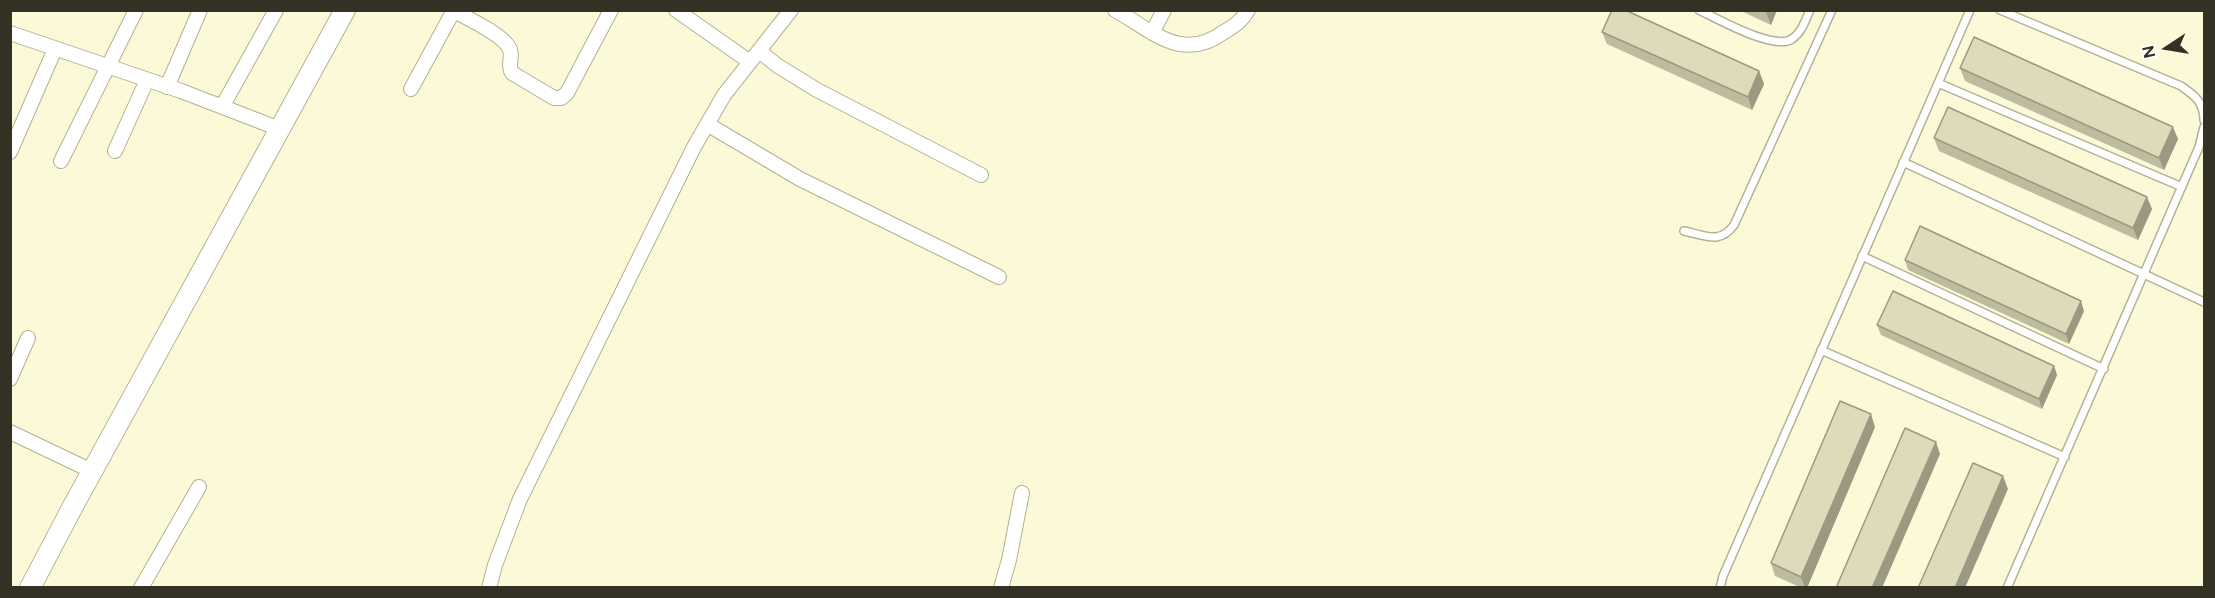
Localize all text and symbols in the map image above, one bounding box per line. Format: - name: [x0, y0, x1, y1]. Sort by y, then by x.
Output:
- north arrow: [2137, 18, 2197, 78]
- text: N: [2138, 44, 2159, 60]

